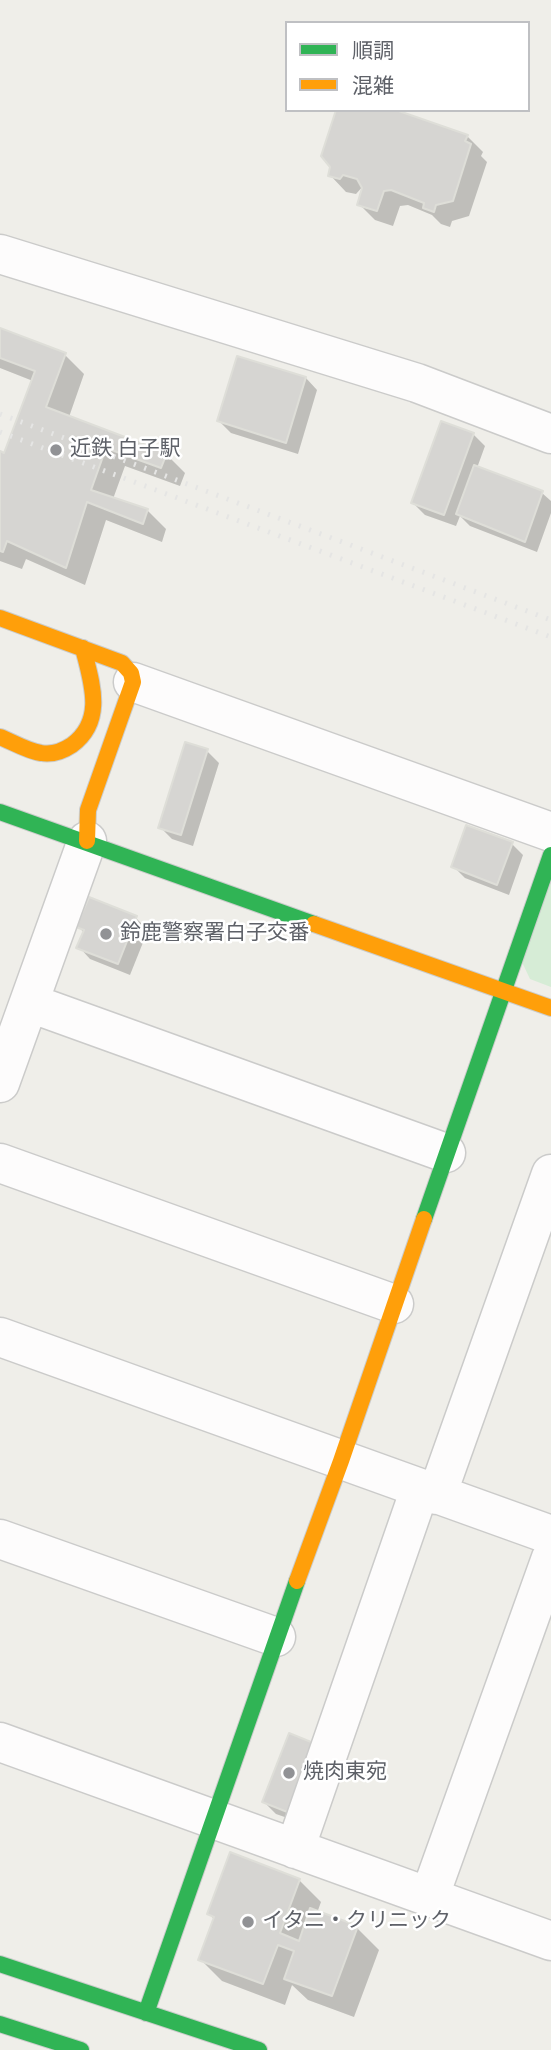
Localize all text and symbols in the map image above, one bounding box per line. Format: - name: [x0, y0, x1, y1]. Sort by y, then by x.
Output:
- legend: [285, 21, 530, 112]
- text: 順調: [352, 37, 394, 65]
- text: 混雑: [352, 72, 394, 100]
- place label: 近鉄 白子駅: [70, 437, 180, 463]
- marker: 近鉄 白子駅: [48, 442, 64, 458]
- place label: 鈴鹿警察署白子交番: [120, 921, 309, 947]
- marker: 鈴鹿警察署白子交番: [98, 926, 114, 942]
- place label: 焼肉東宛: [303, 1760, 387, 1786]
- marker: 焼肉東宛: [281, 1765, 297, 1781]
- place label: イタニ・クリニック: [262, 1909, 451, 1935]
- marker: イタニ・クリニック: [240, 1914, 256, 1930]

